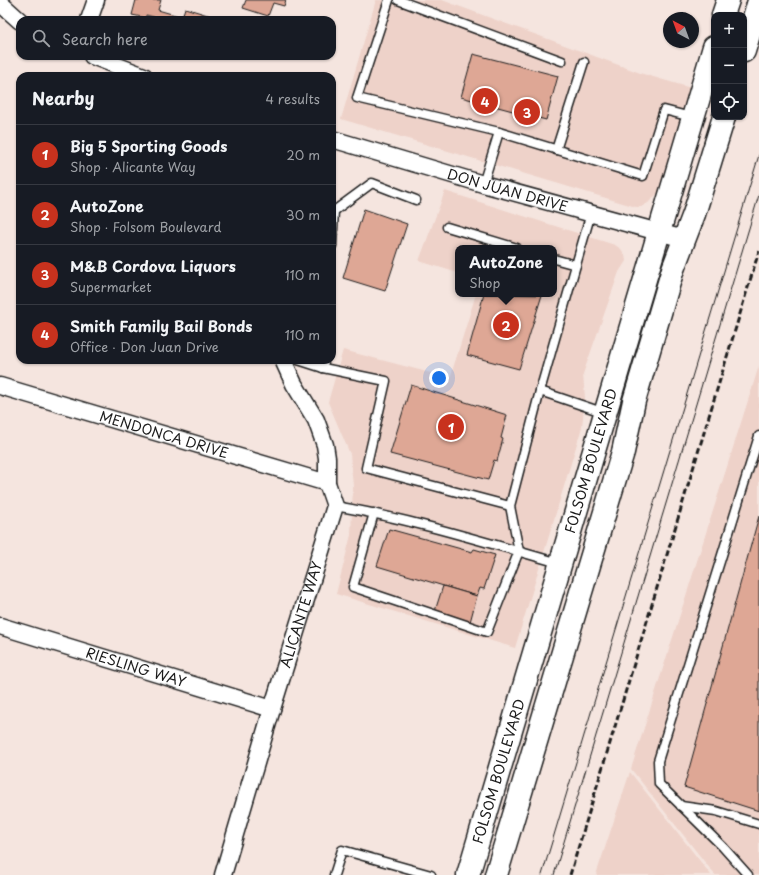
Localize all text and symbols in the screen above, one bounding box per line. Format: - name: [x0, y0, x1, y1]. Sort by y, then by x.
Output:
- north arrow: [663, 12, 699, 48]
- map controls: [711, 12, 747, 120]
- button: +: [711, 12, 747, 48]
- search box: [16, 16, 336, 60]
- icon: search: [30, 27, 52, 49]
- text: Search here: [62, 27, 148, 50]
- button: −: [711, 48, 747, 84]
- button: locate: [711, 84, 747, 120]
- text: Nearby: [32, 85, 94, 111]
- pin: 4: [472, 86, 498, 116]
- text: 4 results: [266, 89, 320, 108]
- pin: 3: [514, 97, 540, 127]
- text: Big 5 Sporting Goods: [70, 134, 227, 157]
- text: 1: [42, 145, 48, 164]
- text: 20 m: [286, 145, 320, 164]
- text: Shop · Alicante Way: [70, 157, 196, 176]
- street label: DON JUAN DRIVE: [445, 163, 571, 217]
- text: AutoZone: [70, 194, 144, 217]
- text: 2: [40, 205, 50, 224]
- text: 30 m: [286, 205, 320, 224]
- text: Shop · Folsom Boulevard: [70, 217, 221, 236]
- popup: [455, 245, 557, 297]
- text: AutoZone: [469, 250, 543, 273]
- text: M&B Cordova Liquors: [70, 254, 236, 277]
- text: 3: [41, 265, 49, 284]
- text: 110 m: [285, 265, 320, 284]
- text: Shop: [469, 273, 500, 292]
- text: Supermarket: [70, 277, 152, 296]
- pin: 2: [493, 310, 519, 340]
- text: Smith Family Bail Bonds: [70, 314, 253, 337]
- text: 4: [41, 325, 49, 344]
- text: 110 m: [285, 325, 320, 344]
- text: Office · Don Juan Drive: [70, 337, 219, 356]
- your location: [429, 368, 449, 388]
- street label: FOLSOM BOULEVARD: [559, 386, 622, 536]
- street label: MENDONCA DRIVE: [97, 405, 231, 463]
- pin: 1: [438, 412, 464, 442]
- street label: ALICANTE WAY: [274, 559, 327, 670]
- street label: RIESLING WAY: [83, 642, 189, 692]
- street label: FOLSOM BOULEVARD: [467, 696, 530, 846]

